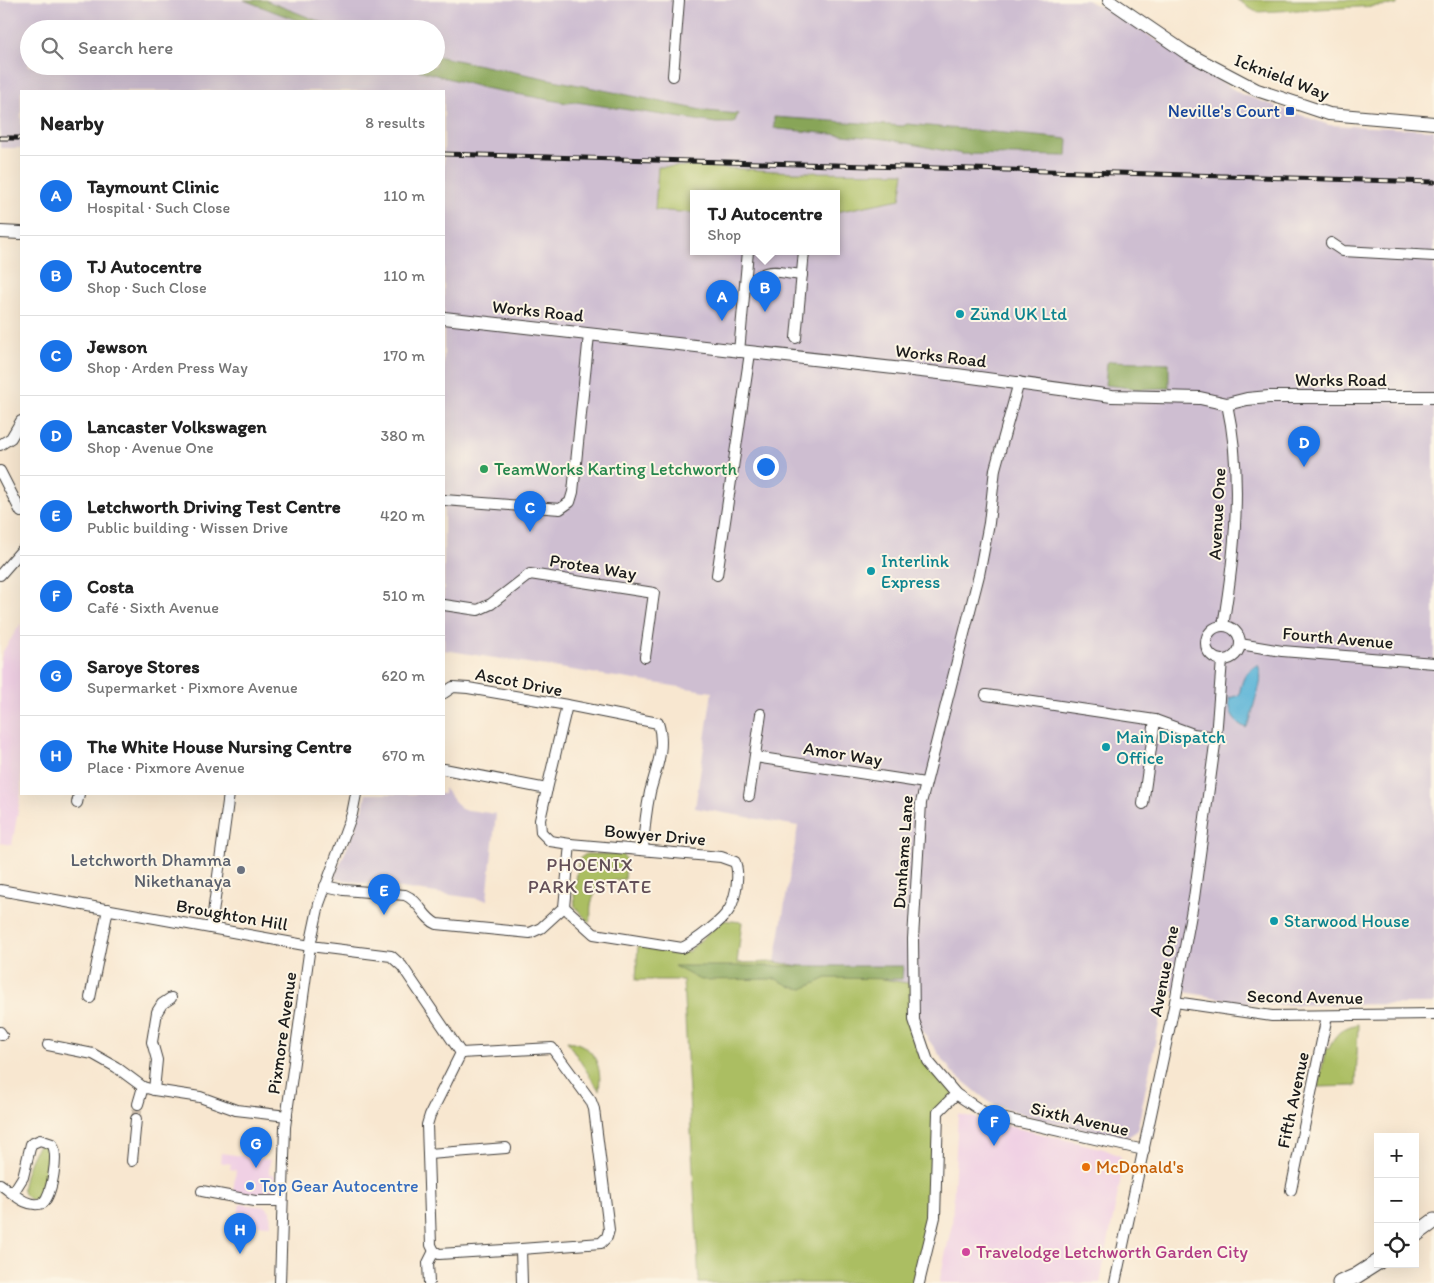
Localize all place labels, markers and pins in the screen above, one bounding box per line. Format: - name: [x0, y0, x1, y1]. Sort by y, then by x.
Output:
- place label: Neville's Court: [1168, 100, 1280, 122]
- marker: Neville's Court: [1284, 105, 1296, 117]
- pin: B: [749, 271, 781, 312]
- pin: A: [706, 280, 738, 321]
- place label: Zünd UK Ltd: [970, 303, 1067, 325]
- marker: Zünd UK Ltd: [954, 308, 966, 320]
- pin: D: [1288, 426, 1320, 467]
- place label: TeamWorks Karting Letchworth: [494, 458, 738, 480]
- marker: TeamWorks Karting Letchworth: [478, 463, 490, 475]
- pin: C: [514, 491, 546, 532]
- place label: Interlink Express: [881, 550, 950, 593]
- marker: Interlink Express: [865, 565, 877, 577]
- place label: Main Dispatch Office: [1116, 726, 1226, 769]
- marker: Main Dispatch Office: [1100, 741, 1112, 753]
- place label: Letchworth Dhamma Nikethanaya: [70, 849, 231, 892]
- marker: Letchworth Dhamma Nikethanaya: [235, 864, 247, 876]
- pin: E: [368, 874, 400, 915]
- place label: Starwood House: [1284, 910, 1410, 932]
- marker: Starwood House: [1268, 915, 1280, 927]
- pin: F: [978, 1105, 1010, 1146]
- pin: G: [240, 1127, 272, 1168]
- place label: McDonald's: [1096, 1156, 1184, 1178]
- marker: McDonald's: [1080, 1161, 1092, 1173]
- place label: Top Gear Autocentre: [260, 1175, 419, 1197]
- marker: Top Gear Autocentre: [244, 1180, 256, 1192]
- pin: H: [224, 1213, 256, 1254]
- place label: Travelodge Letchworth Garden City: [976, 1241, 1248, 1263]
- marker: Travelodge Letchworth Garden City: [960, 1246, 972, 1258]

